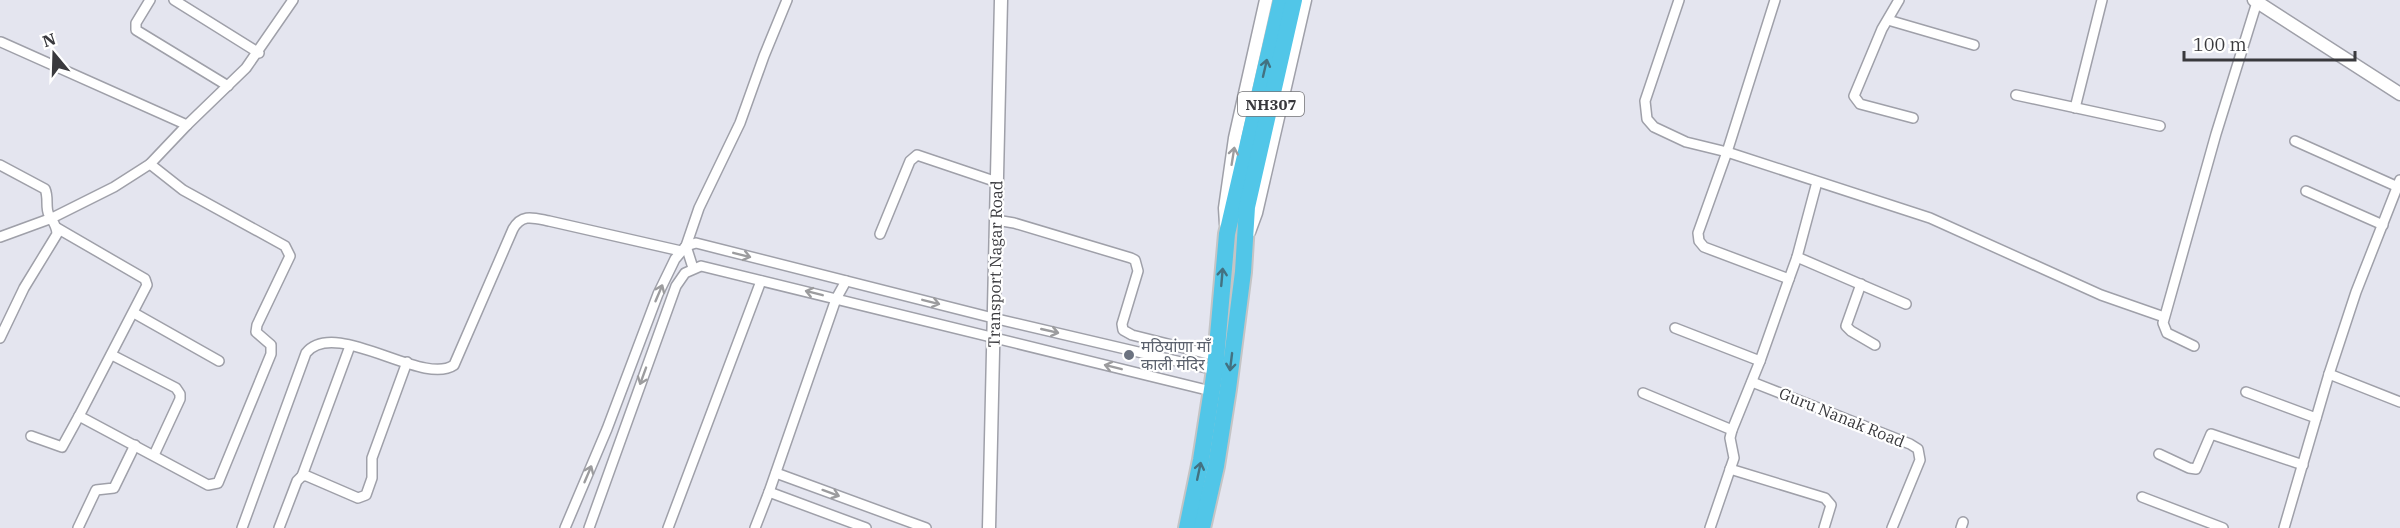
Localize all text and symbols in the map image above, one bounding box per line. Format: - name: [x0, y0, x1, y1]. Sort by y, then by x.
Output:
- north arrow: [24, 24, 84, 84]
- scale bar: [2184, 24, 2355, 62]
- text: N: [40, 28, 58, 51]
- text: 100 m: [2193, 33, 2247, 56]
- one-way arrow: [1260, 59, 1272, 78]
- road number: NH307: [1238, 92, 1304, 116]
- one-way arrow: [1227, 146, 1238, 166]
- street label: Transport Nagar Road: [984, 180, 1006, 348]
- one-way arrow: [733, 249, 752, 261]
- one-way arrow: [1217, 268, 1228, 288]
- one-way arrow: [654, 284, 665, 302]
- one-way arrow: [805, 287, 824, 299]
- one-way arrow: [922, 297, 941, 309]
- one-way arrow: [1041, 326, 1060, 338]
- place label: मठियांणा माँ काली मंदिर: [1141, 336, 1212, 374]
- marker: मठियांणा माँ काली मंदिर: [1122, 348, 1136, 362]
- one-way arrow: [1226, 352, 1237, 372]
- one-way arrow: [1104, 361, 1123, 373]
- one-way arrow: [636, 367, 647, 385]
- street label: Guru Nanak Road: [1776, 383, 1908, 451]
- one-way arrow: [1194, 462, 1205, 481]
- one-way arrow: [583, 465, 594, 484]
- one-way arrow: [821, 489, 840, 500]

